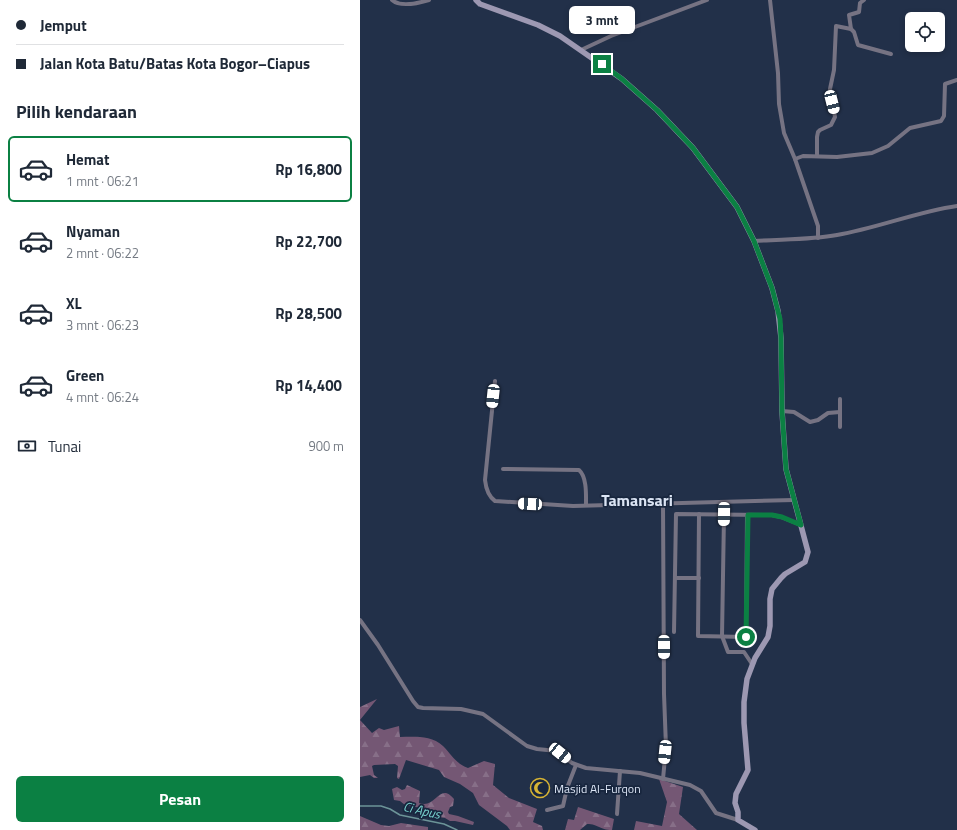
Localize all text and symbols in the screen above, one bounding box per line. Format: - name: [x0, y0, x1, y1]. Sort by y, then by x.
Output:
- callout: 3 mnt: [569, 6, 635, 34]
- text: 3 mnt: [586, 10, 618, 30]
- map controls: [905, 12, 945, 52]
- button: locate: [905, 12, 945, 52]
- text: Jemput: [40, 14, 87, 37]
- text: Jalan Kota Batu/Batas Kota Bogor–Ciapus: [40, 52, 310, 75]
- route end: [593, 55, 611, 73]
- car: [823, 89, 841, 115]
- text: Pilih kendaraan: [16, 98, 137, 125]
- text: Hemat: [66, 148, 109, 171]
- icon: car: [18, 151, 54, 187]
- text: Rp 16,800: [275, 158, 342, 181]
- text: 1 mnt · 06:21: [66, 171, 139, 191]
- text: Nyaman: [66, 220, 120, 243]
- icon: car: [18, 223, 54, 259]
- text: Rp 22,700: [275, 230, 342, 253]
- text: 2 mnt · 06:22: [66, 243, 139, 263]
- text: XL: [66, 292, 82, 315]
- icon: car: [18, 295, 54, 331]
- text: Rp 28,500: [275, 302, 342, 325]
- text: 3 mnt · 06:23: [66, 315, 139, 335]
- text: Green: [66, 364, 104, 387]
- icon: car: [18, 367, 54, 403]
- text: Rp 14,400: [275, 374, 342, 397]
- car: [486, 383, 500, 409]
- text: 4 mnt · 06:24: [66, 387, 139, 407]
- icon: cash: [16, 435, 38, 457]
- text: Tunai: [48, 435, 81, 458]
- text: 900 m: [308, 436, 344, 456]
- district label: Tamansari: [601, 488, 673, 512]
- car: [518, 497, 542, 511]
- car: [718, 502, 730, 526]
- route start: [737, 628, 755, 646]
- car: [658, 635, 670, 659]
- car: [658, 739, 672, 765]
- car: [547, 741, 573, 765]
- button: Pesan: [16, 776, 344, 822]
- mosque icon: Masjid Al-Furqon: [529, 777, 551, 799]
- place label: Masjid Al-Furqon: [554, 779, 641, 798]
- water label: Ci Apus: [401, 796, 444, 824]

